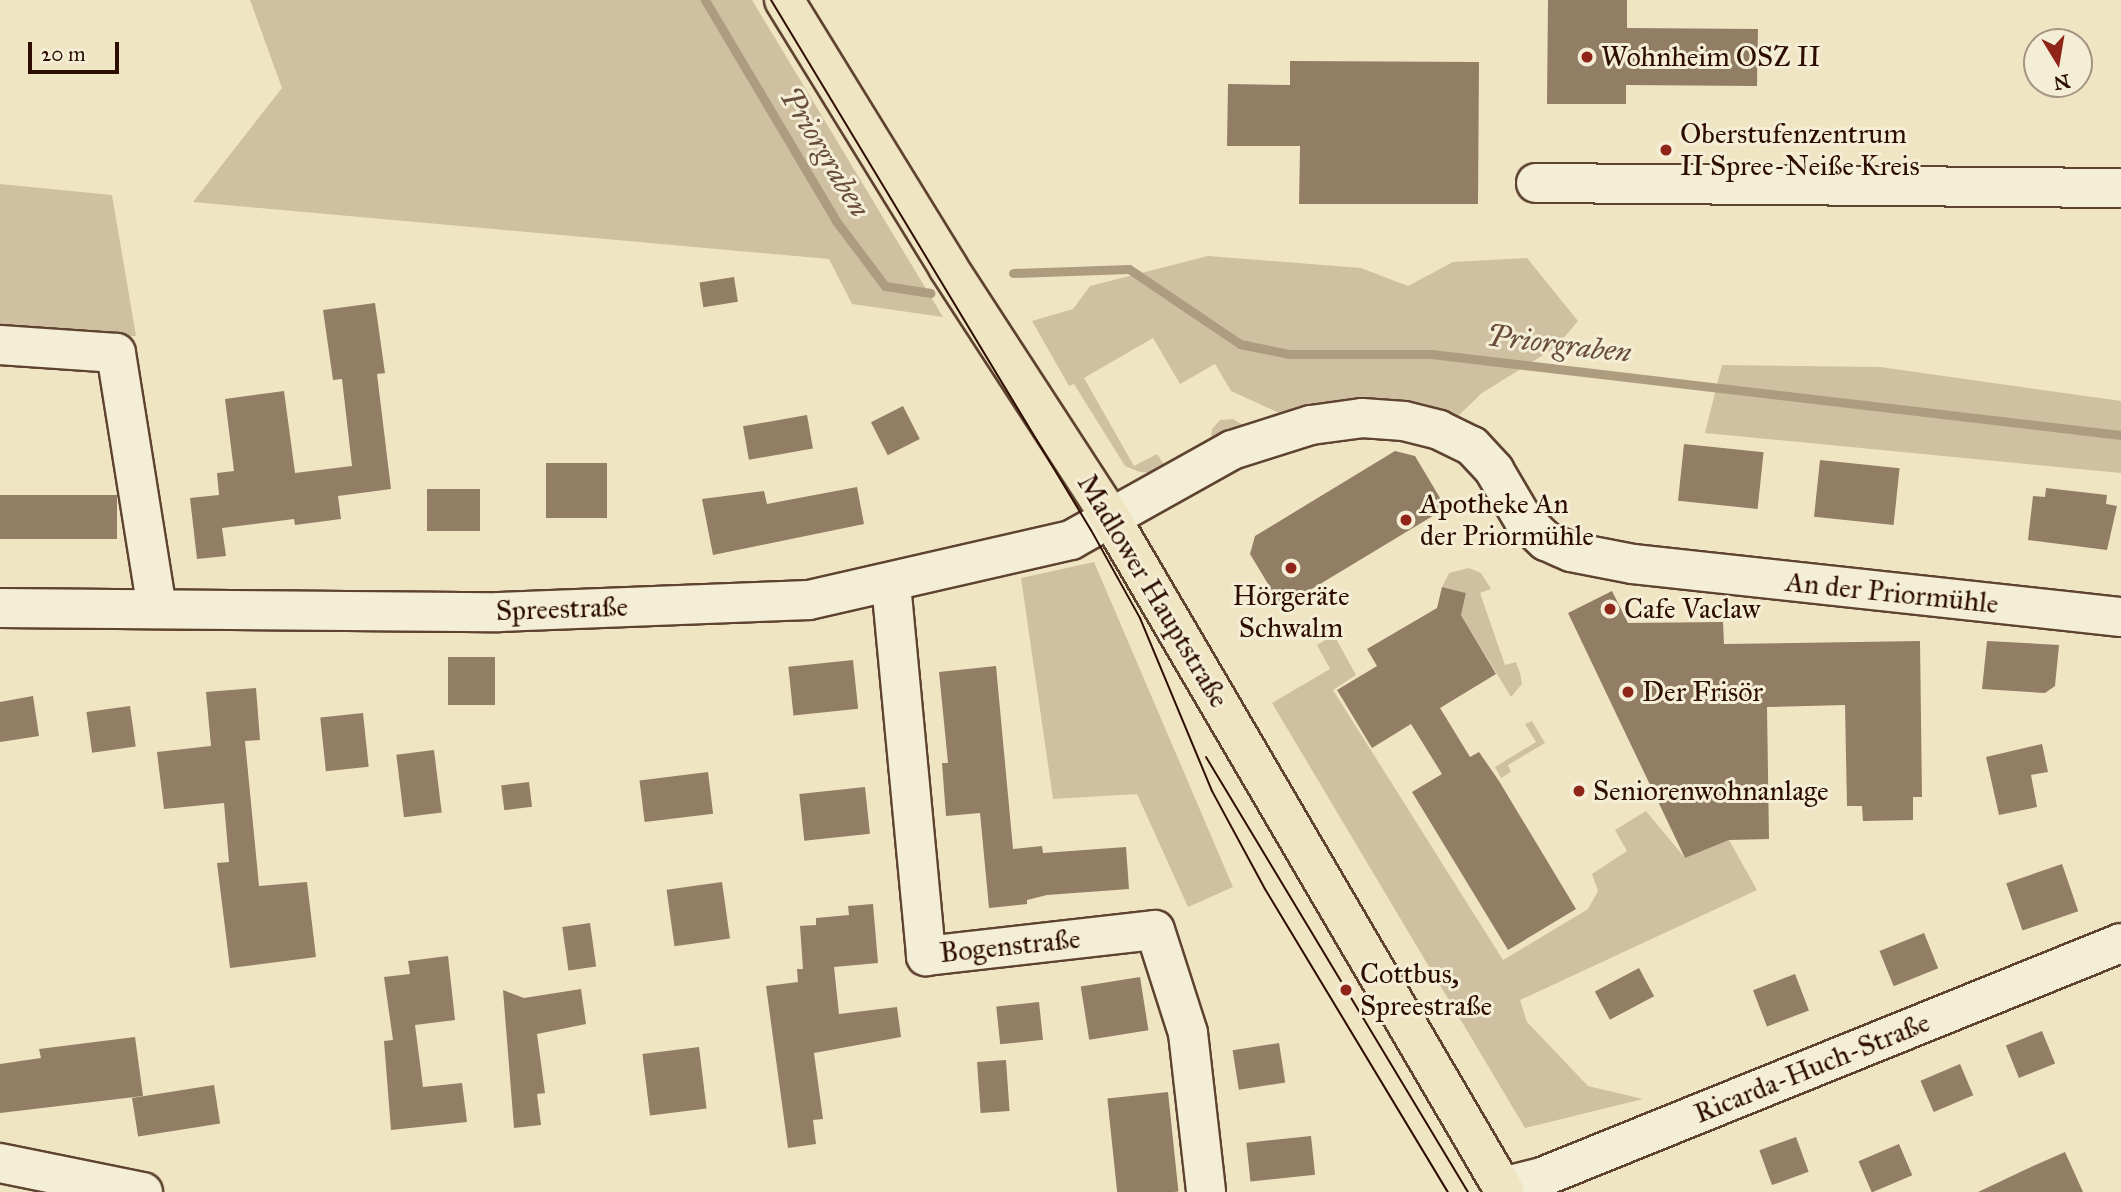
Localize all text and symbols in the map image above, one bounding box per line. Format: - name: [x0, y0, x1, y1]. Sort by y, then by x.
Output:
- scale bar: [32, 28, 122, 72]
- north arrow: [2023, 28, 2093, 98]
- place label: Wohnheim OSZ II: [1601, 40, 1821, 74]
- text: 20 m: [41, 41, 86, 67]
- marker: Wohnheim OSZ II: [1579, 49, 1595, 65]
- text: N: [2052, 69, 2072, 95]
- water label: Priorgraben: [772, 80, 878, 224]
- place label: Oberstufenzentrum II Spree-Neiße Kreis: [1680, 117, 1920, 183]
- marker: Oberstufenzentrum II Spree-Neiße Kreis: [1658, 142, 1674, 158]
- water label: Priorgraben: [1485, 317, 1633, 371]
- street label: Madlower Hauptstraße: [1070, 468, 1236, 714]
- place label: Apotheke An der Priormühle: [1420, 487, 1594, 553]
- marker: Apotheke An der Priormühle: [1398, 512, 1414, 528]
- marker: Hörgeräte Schwalm: [1283, 560, 1299, 576]
- street label: An der Priormühle: [1784, 565, 2000, 621]
- place label: Hörgeräte Schwalm: [1232, 579, 1350, 645]
- street label: Spreestraße: [495, 590, 629, 628]
- place label: Cafe Vaclaw: [1624, 592, 1760, 626]
- marker: Cafe Vaclaw: [1602, 601, 1618, 617]
- place label: Der Frisör: [1642, 675, 1763, 709]
- marker: Der Frisör: [1620, 684, 1636, 700]
- place label: Seniorenwohnanlage: [1593, 774, 1829, 808]
- marker: Seniorenwohnanlage: [1571, 783, 1587, 799]
- street label: Bogenstraße: [938, 922, 1082, 970]
- place label: Cottbus, Spreestraße: [1360, 957, 1492, 1023]
- marker: Cottbus, Spreestraße: [1338, 982, 1354, 998]
- street label: Ricarda-Huch-Straße: [1689, 1005, 1935, 1131]

